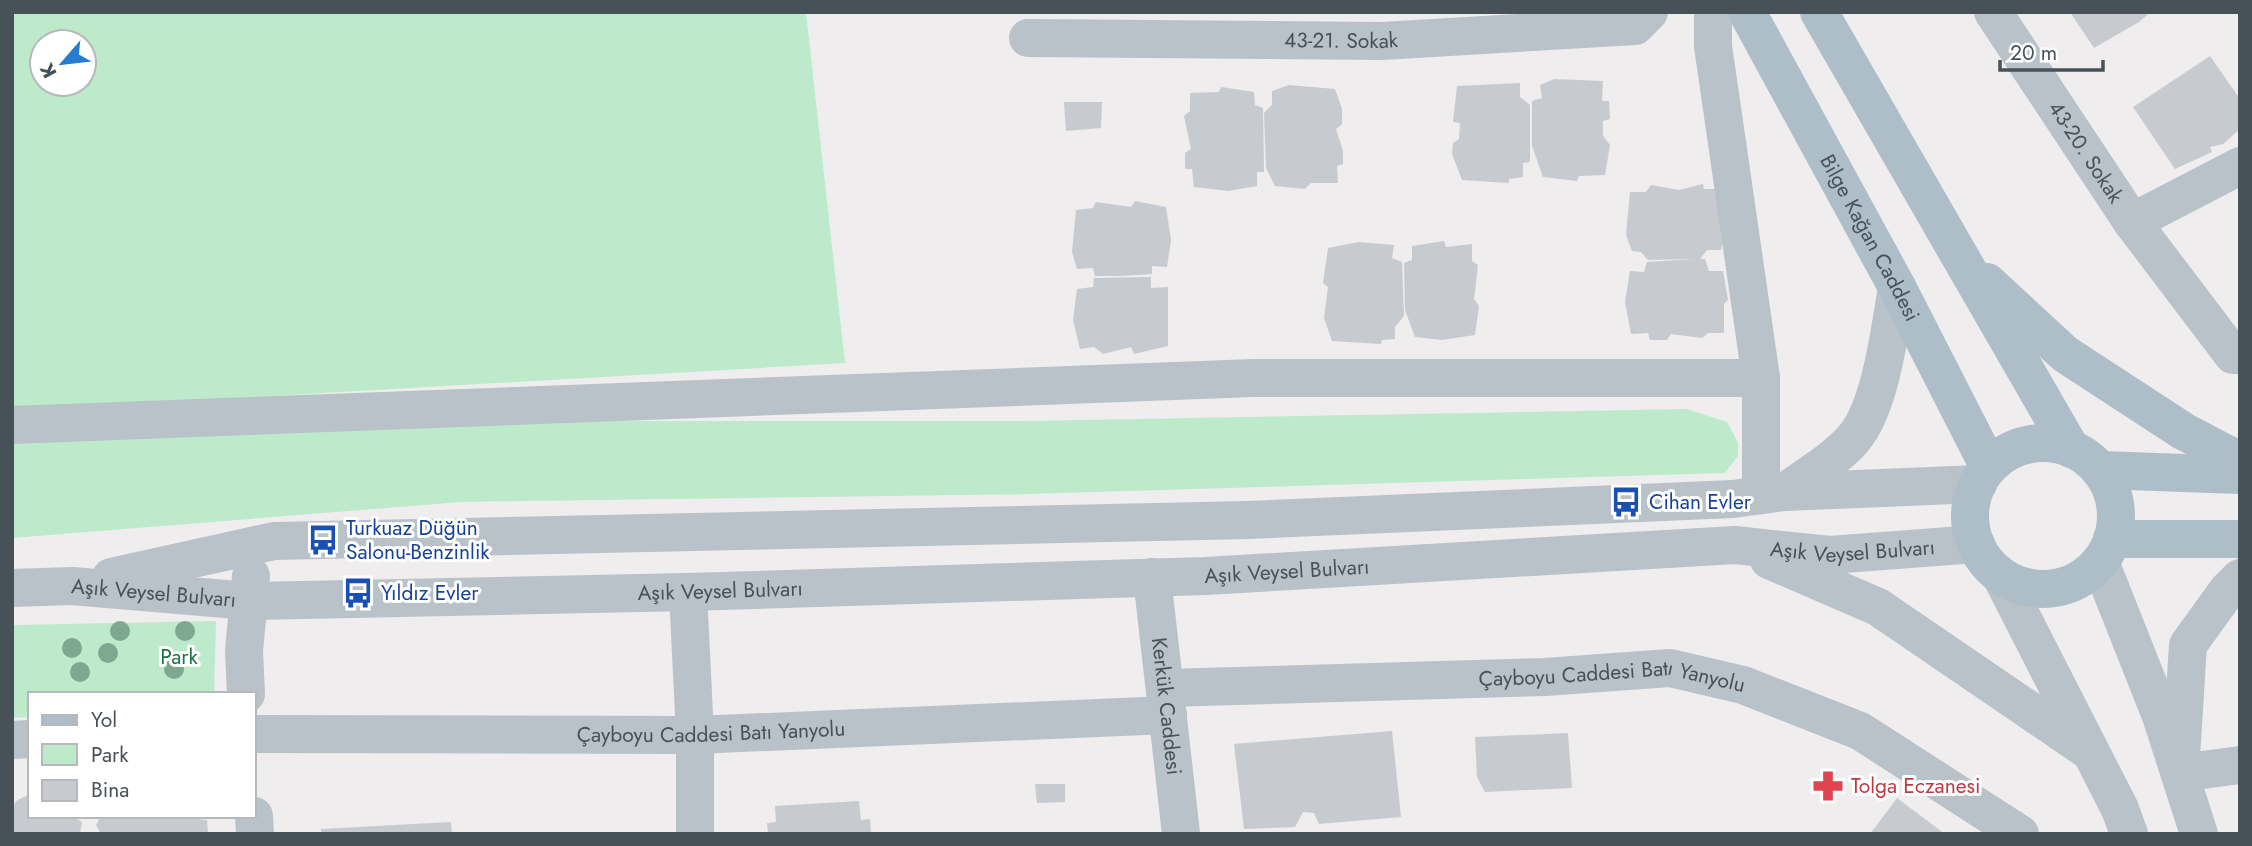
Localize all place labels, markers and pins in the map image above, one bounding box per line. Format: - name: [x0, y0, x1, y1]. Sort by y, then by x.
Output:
- bus stop icon: Cihan Evler: [1609, 485, 1643, 519]
- place label: Cihan Evler: [1649, 487, 1752, 517]
- place label: Turkuaz Düğün Salonu-Benzinlik: [346, 513, 490, 567]
- bus stop icon: Turkuaz Düğün Salonu-Benzinlik: [306, 523, 340, 557]
- bus stop icon: Yıldız Evler: [341, 576, 375, 610]
- place label: Yıldız Evler: [381, 578, 479, 608]
- pharmacy icon: Tolga Eczanesi: [1811, 769, 1845, 803]
- place label: Tolga Eczanesi: [1851, 771, 1980, 801]

